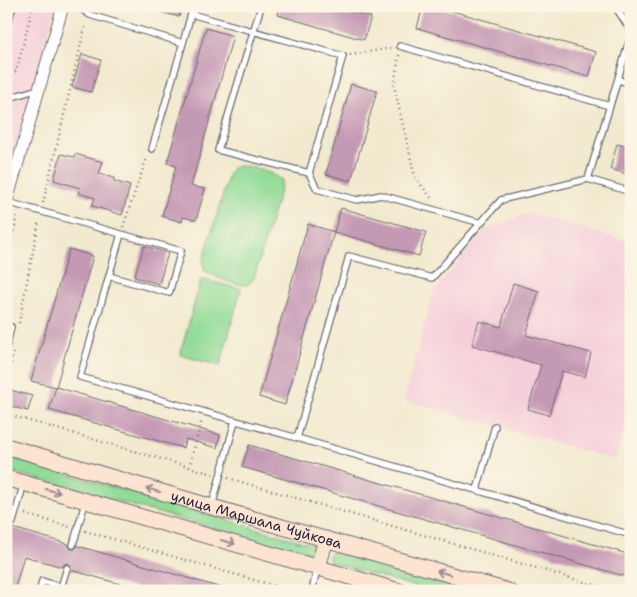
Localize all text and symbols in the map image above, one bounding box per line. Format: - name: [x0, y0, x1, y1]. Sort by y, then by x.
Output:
- one-way arrow: [146, 484, 162, 494]
- street label: улица Маршала Чуйкова: [169, 486, 344, 553]
- one-way arrow: [45, 487, 61, 497]
- one-way arrow: [220, 537, 236, 547]
- one-way arrow: [437, 567, 453, 577]

